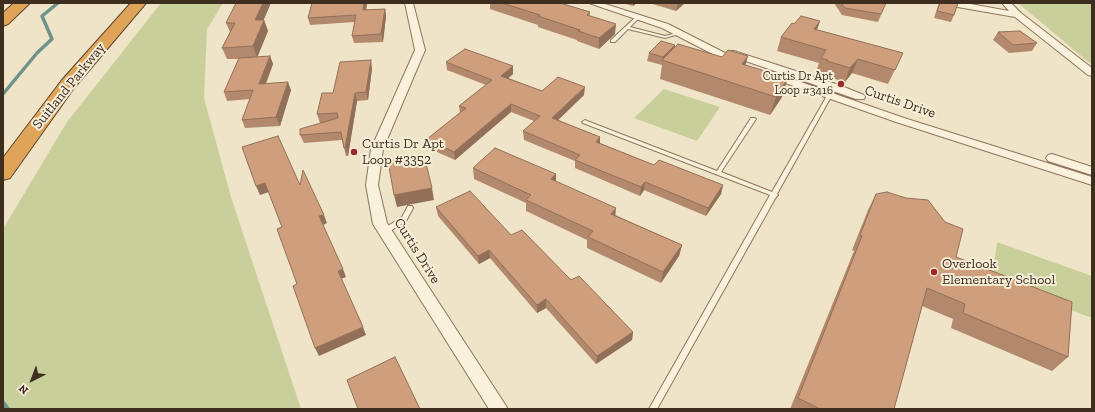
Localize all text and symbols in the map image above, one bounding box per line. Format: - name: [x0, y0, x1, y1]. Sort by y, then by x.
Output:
- street label: Suitland Parkway: [29, 40, 109, 132]
- place label: Curtis Dr Apt Loop #3416: [763, 70, 833, 98]
- marker: Curtis Dr Apt Loop #3416: [836, 79, 846, 89]
- street label: Curtis Drive: [862, 82, 938, 122]
- place label: Curtis Dr Apt Loop #3352: [362, 136, 444, 168]
- marker: Curtis Dr Apt Loop #3352: [349, 147, 359, 157]
- street label: Curtis Drive: [390, 215, 444, 287]
- place label: Overlook Elementary School: [942, 256, 1055, 288]
- marker: Overlook Elementary School: [929, 267, 939, 277]
- north arrow: [12, 360, 52, 400]
- text: N: [16, 382, 31, 397]

